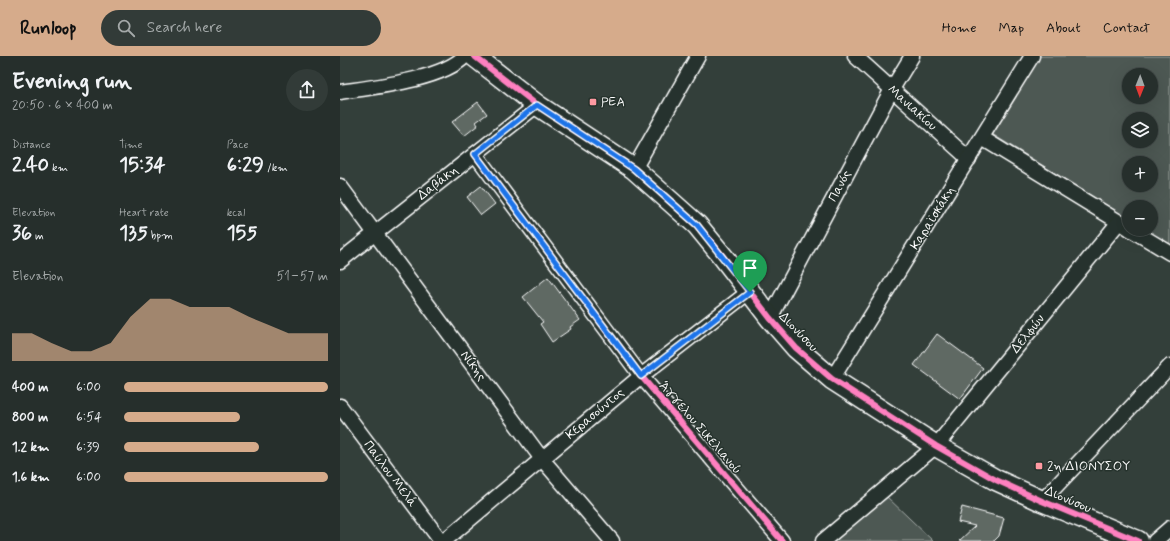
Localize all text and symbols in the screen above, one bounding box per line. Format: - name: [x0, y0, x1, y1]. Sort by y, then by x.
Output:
- search box: [101, 10, 381, 46]
- text: Runloop: [20, 16, 77, 41]
- icon: search: [115, 17, 137, 39]
- text: Search here: [147, 18, 222, 38]
- text: Home: [942, 19, 976, 37]
- text: Map: [998, 19, 1024, 37]
- text: About: [1046, 19, 1081, 37]
- text: Contact: [1103, 19, 1150, 37]
- text: Evening run: [12, 68, 132, 96]
- north arrow: [1122, 68, 1158, 104]
- map controls: [1122, 68, 1158, 236]
- button: share: [286, 69, 328, 111]
- street label: Μανιακίου: [884, 81, 940, 135]
- place label: ΡΕΑ: [601, 94, 625, 111]
- text: 20:50 · 6 × 400 m: [12, 97, 113, 114]
- marker: ΡΕΑ: [588, 97, 598, 107]
- button: layers: [1122, 112, 1158, 148]
- text: Distance: [12, 138, 51, 152]
- text: Time: [119, 138, 142, 152]
- text: Pace: [227, 138, 249, 152]
- text: 2.40: [12, 152, 49, 179]
- text: 15:34: [119, 152, 165, 179]
- text: 6:29: [227, 152, 264, 179]
- button: +: [1122, 156, 1158, 192]
- text: km: [49, 161, 68, 175]
- text: /km: [264, 161, 288, 175]
- street label: Δαβάκη: [414, 162, 462, 204]
- street label: Πανός: [825, 167, 856, 205]
- street label: Καραϊσκάκη: [907, 183, 959, 253]
- button: −: [1122, 200, 1158, 236]
- text: Elevation: [12, 206, 55, 220]
- text: Heart rate: [119, 206, 169, 220]
- text: kcal: [227, 206, 245, 220]
- text: 36: [12, 220, 32, 247]
- text: 135: [119, 220, 148, 247]
- text: 155: [227, 220, 257, 247]
- text: m: [32, 229, 44, 243]
- text: bpm: [148, 229, 173, 243]
- pin: [733, 251, 767, 292]
- icon: arrive: [739, 257, 761, 279]
- text: Elevation: [12, 268, 63, 285]
- text: 51–57 m: [276, 268, 328, 285]
- street label: Διονύσου: [775, 308, 821, 356]
- street label: Δελφών: [1007, 311, 1049, 357]
- street label: Νίκης: [456, 347, 490, 385]
- street label: Άγγελου Σικελιανού: [655, 378, 745, 478]
- text: 400 m: [12, 379, 49, 396]
- text: 6:00: [76, 379, 101, 396]
- street label: Κερασούντος: [562, 384, 628, 443]
- text: 800 m: [12, 409, 48, 426]
- text: 6:54: [76, 409, 102, 426]
- street label: Παύλου Μελά: [359, 437, 421, 511]
- text: 1.2 km: [12, 439, 49, 456]
- text: 6:39: [76, 439, 100, 456]
- place label: 2η ΔΙΟΝΥΣΟΥ: [1047, 458, 1130, 475]
- marker: 2η ΔΙΟΝΥΣΟΥ: [1034, 461, 1044, 471]
- text: 1.6 km: [12, 469, 50, 486]
- text: 6:00: [76, 469, 101, 486]
- street label: Διονύσου: [1042, 483, 1094, 517]

